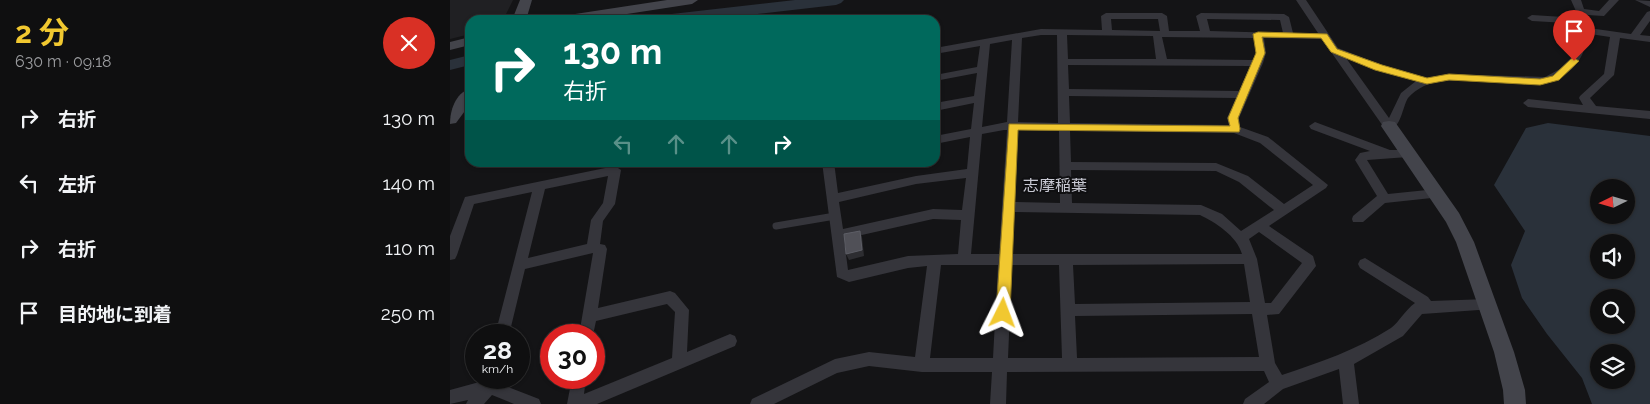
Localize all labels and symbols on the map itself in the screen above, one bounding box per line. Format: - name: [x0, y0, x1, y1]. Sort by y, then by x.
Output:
- pin: [1553, 10, 1595, 61]
- district label: 志摩稲葉: [1023, 176, 1087, 195]
- north arrow: [1590, 179, 1635, 224]
- position arrow: [976, 286, 1028, 338]
- speed limit sign: 30: [540, 324, 605, 389]

